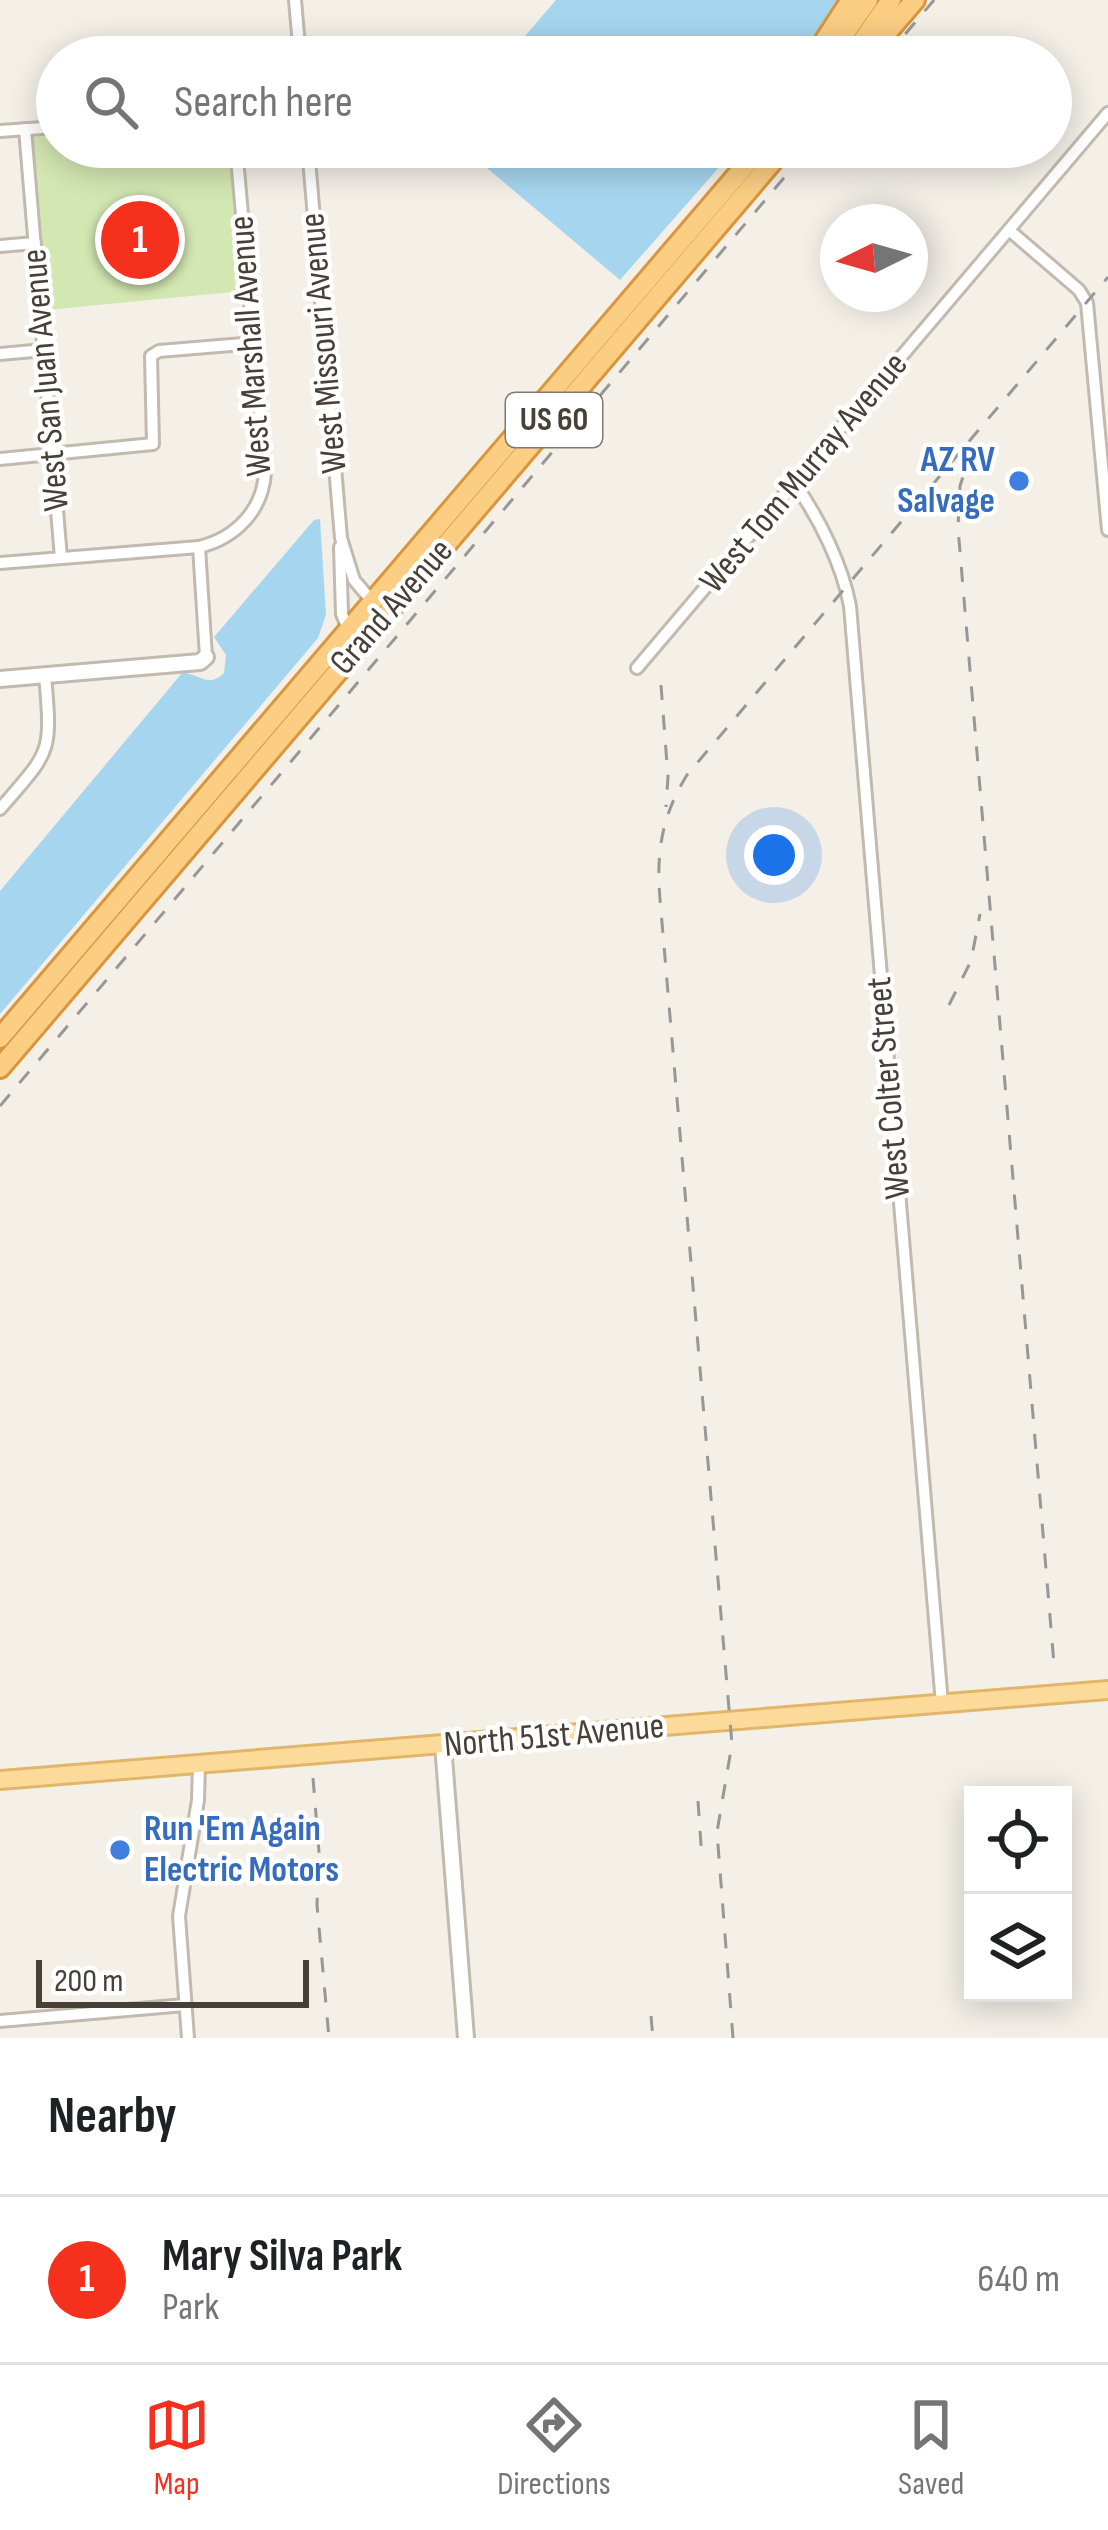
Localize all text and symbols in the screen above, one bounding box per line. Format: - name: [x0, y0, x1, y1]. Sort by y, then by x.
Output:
- search box: [36, 36, 1072, 168]
- icon: search: [78, 69, 144, 135]
- text: Search here: [174, 75, 353, 130]
- pin: 1: [101, 195, 179, 285]
- north arrow: [820, 204, 928, 312]
- street label: West Missouri Avenue: [291, 211, 357, 475]
- street label: West Marshall Avenue: [220, 214, 282, 478]
- street label: West San Juan Avenue: [13, 247, 79, 513]
- street label: West Tom Murray Avenue: [691, 344, 917, 602]
- road number: US 60: [506, 393, 602, 447]
- place label: AZ RV Salvage: [897, 439, 995, 523]
- marker: AZ RV Salvage: [1006, 468, 1032, 494]
- street label: Grand Avenue: [321, 530, 463, 684]
- your location: [744, 825, 804, 885]
- street label: West Colter Street: [858, 975, 920, 1201]
- street label: North 51st Avenue: [442, 1705, 666, 1767]
- map controls: [964, 1786, 1072, 2002]
- button: locate: [964, 1786, 1072, 1894]
- place label: Run 'Em Again Electric Motors: [144, 1808, 339, 1892]
- marker: Run 'Em Again Electric Motors: [107, 1837, 133, 1863]
- button: layers: [964, 1894, 1072, 2002]
- scale bar: [36, 1954, 309, 2007]
- text: 200 m: [54, 1961, 123, 2001]
- text: Nearby: [48, 2086, 177, 2147]
- text: Mary Silva Park: [162, 2229, 402, 2284]
- text: 1: [79, 2256, 95, 2303]
- text: 640 m: [977, 2256, 1060, 2303]
- text: Park: [162, 2284, 219, 2331]
- tab: Map: [144, 2392, 210, 2504]
- tab: Directions: [497, 2392, 611, 2504]
- tab: Saved: [898, 2392, 964, 2504]

